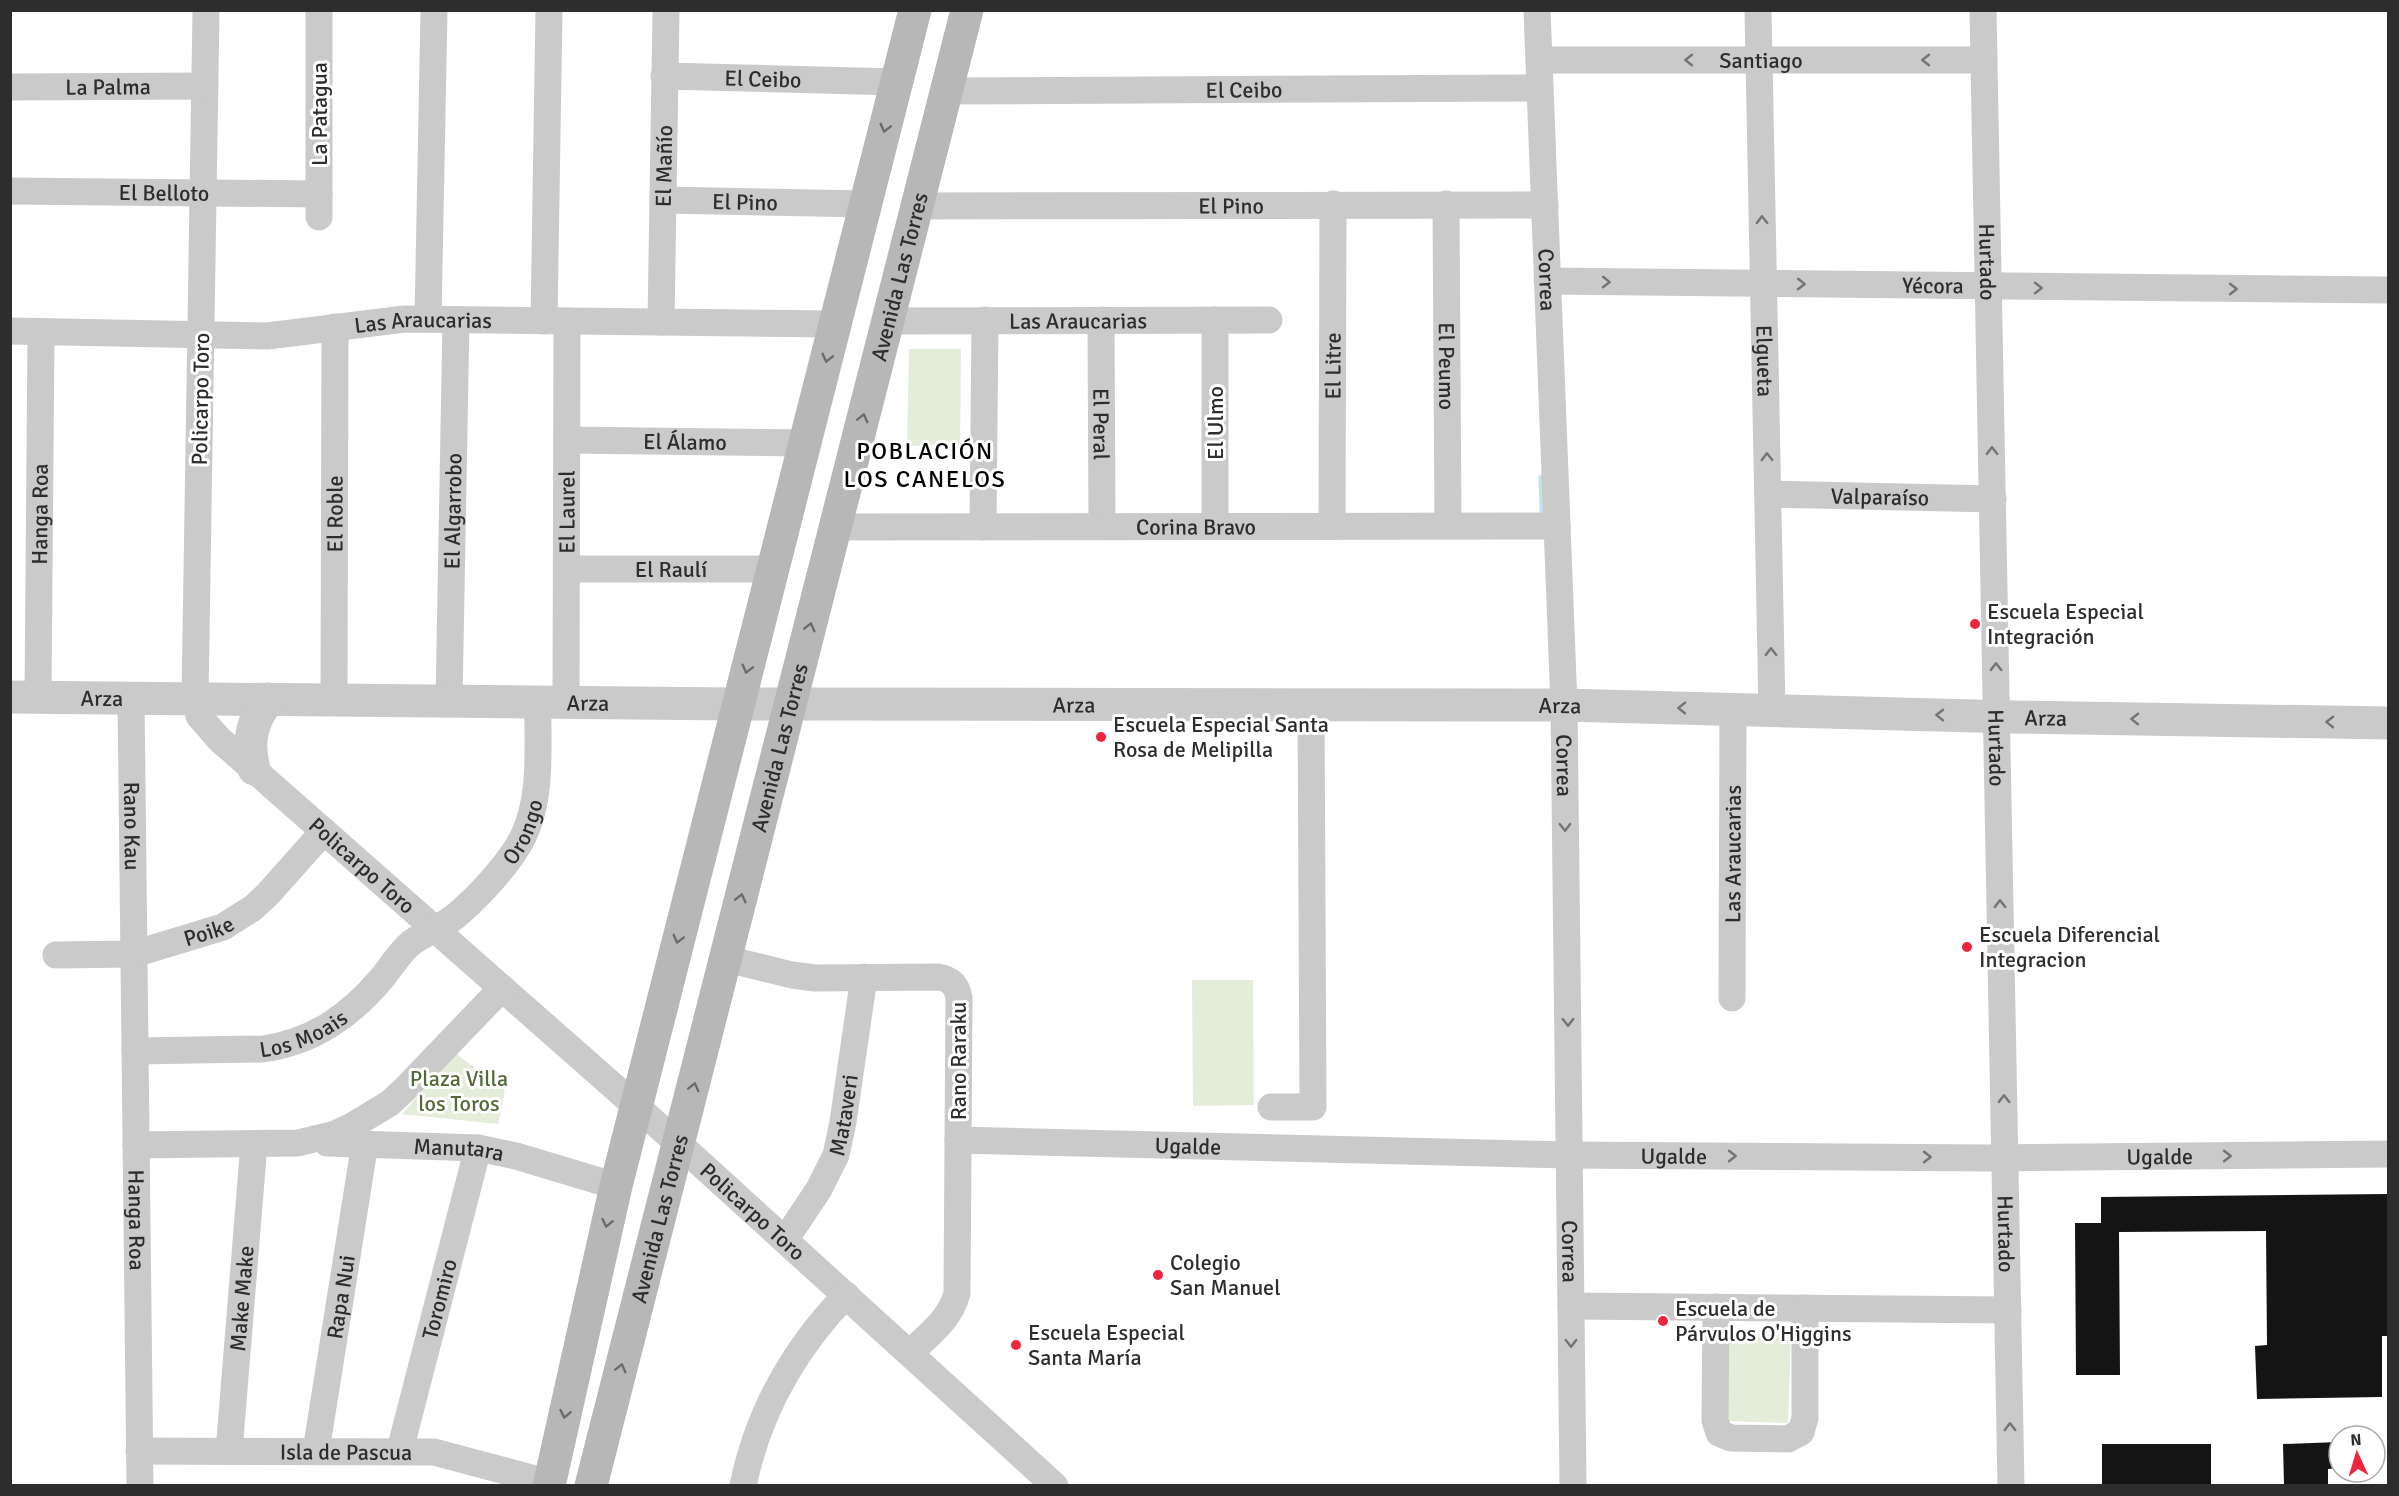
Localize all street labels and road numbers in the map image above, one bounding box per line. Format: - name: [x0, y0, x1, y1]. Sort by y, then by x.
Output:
- street label: Santiago: [1719, 47, 1803, 74]
- street label: La Patagua: [306, 62, 333, 166]
- street label: El Ceibo: [724, 65, 802, 94]
- street label: La Palma: [65, 73, 151, 101]
- street label: El Ceibo: [1205, 76, 1283, 104]
- street label: El Mañío: [650, 125, 678, 207]
- street label: El Belloto: [118, 179, 210, 207]
- street label: El Pino: [712, 188, 778, 216]
- street label: Avenida Las Torres: [865, 189, 934, 364]
- street label: El Pino: [1198, 192, 1264, 220]
- street label: Hurtado: [1973, 223, 2002, 301]
- street label: Correa: [1532, 248, 1562, 312]
- street label: Yécora: [1902, 272, 1964, 299]
- street label: Las Araucarias: [353, 306, 492, 339]
- street label: Las Araucarias: [1009, 307, 1147, 335]
- street label: El Peumo: [1433, 322, 1460, 410]
- street label: Elgueta: [1750, 325, 1779, 397]
- street label: Policarpo Toro: [186, 332, 215, 466]
- street label: El Litre: [1319, 332, 1347, 400]
- street label: El Ulmo: [1202, 386, 1229, 460]
- street label: El Peral: [1087, 388, 1115, 460]
- street label: El Álamo: [643, 428, 727, 456]
- street label: El Algarrobo: [438, 453, 468, 569]
- street label: Hanga Roa: [26, 463, 54, 565]
- street label: El Laurel: [553, 470, 581, 554]
- street label: El Roble: [321, 475, 349, 553]
- street label: Valparaíso: [1830, 482, 1929, 512]
- street label: Corina Bravo: [1136, 513, 1256, 541]
- street label: El Raulí: [635, 556, 707, 583]
- street label: Avenida Las Torres: [745, 660, 814, 835]
- street label: Arza: [81, 685, 123, 712]
- street label: Arza: [566, 689, 609, 717]
- street label: Arza: [1053, 691, 1095, 718]
- street label: Arza: [1539, 692, 1582, 719]
- street label: Arza: [2024, 704, 2067, 732]
- street label: Hurtado: [1982, 709, 2011, 787]
- street label: Correa: [1550, 734, 1578, 797]
- street label: Rano Kau: [118, 781, 146, 871]
- street label: Las Araucarias: [1719, 785, 1747, 923]
- street label: Orongo: [497, 797, 548, 870]
- street label: Policarpo Toro: [303, 812, 421, 920]
- street label: Poike: [180, 910, 239, 952]
- street label: Rano Raraku: [945, 1002, 972, 1120]
- street label: Los Moais: [258, 1004, 353, 1063]
- street label: Mataveri: [823, 1072, 864, 1158]
- street label: Avenida Las Torres: [625, 1131, 694, 1306]
- street label: Ugalde: [1154, 1132, 1221, 1160]
- street label: Manutara: [413, 1133, 506, 1167]
- street label: Ugalde: [1640, 1143, 1707, 1170]
- street label: Ugalde: [2126, 1143, 2193, 1171]
- street label: Policarpo Toro: [694, 1157, 811, 1266]
- street label: Hanga Roa: [122, 1169, 151, 1271]
- street label: Hurtado: [1991, 1195, 2020, 1273]
- street label: Correa: [1556, 1220, 1584, 1283]
- street label: Make Make: [224, 1245, 260, 1352]
- street label: Rapa Nui: [321, 1253, 361, 1341]
- street label: Toromiro: [416, 1256, 463, 1342]
- street label: Isla de Pascua: [280, 1438, 412, 1466]

